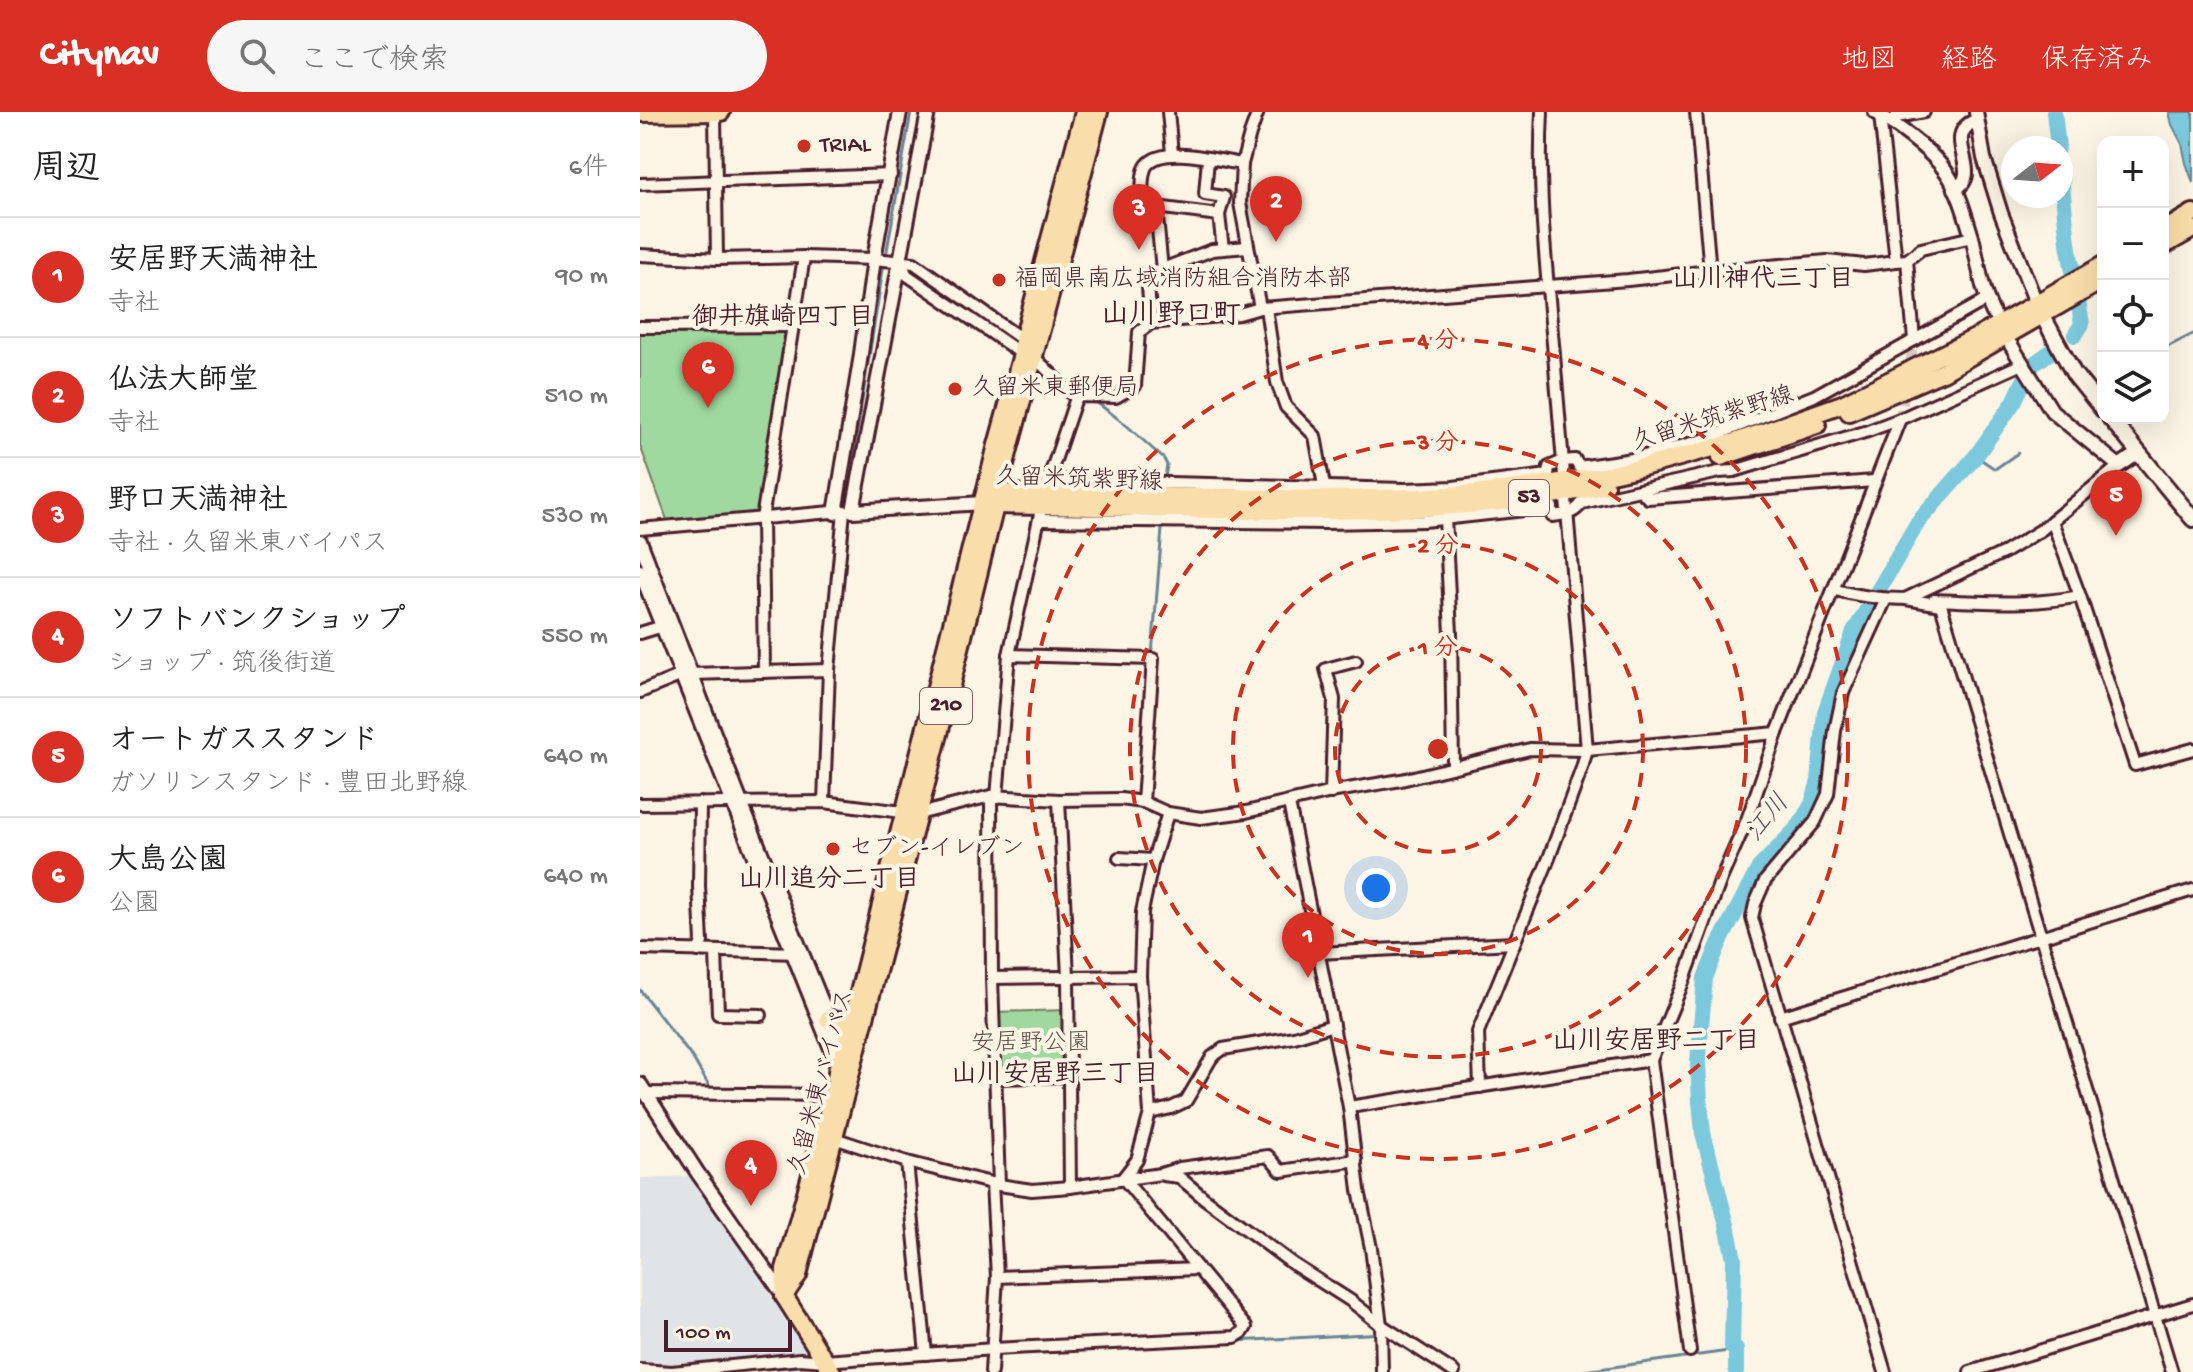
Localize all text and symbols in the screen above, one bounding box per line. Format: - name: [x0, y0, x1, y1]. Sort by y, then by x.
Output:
- search box: [207, 20, 767, 92]
- text: Citynav: [40, 34, 159, 78]
- icon: search: [235, 34, 279, 78]
- text: ここで検索: [299, 45, 449, 80]
- text: 地図: [1841, 45, 1897, 78]
- text: 経路: [1941, 45, 1997, 78]
- text: 保存済み: [2041, 45, 2153, 78]
- place label: TRIAL: [818, 132, 872, 161]
- north arrow: [2001, 136, 2073, 208]
- map controls: [2097, 136, 2169, 424]
- button: +: [2097, 136, 2169, 208]
- marker: TRIAL: [795, 137, 813, 155]
- text: 周辺: [32, 151, 100, 191]
- text: 6件: [569, 154, 608, 185]
- pin: 2: [1250, 176, 1302, 242]
- pin: 3: [1113, 184, 1165, 250]
- button: −: [2097, 208, 2169, 280]
- text: 安居野天満神社: [108, 245, 318, 280]
- text: 1: [53, 262, 63, 293]
- text: 90 m: [556, 262, 608, 293]
- place label: 福岡県南広域消防組合消防本部: [1015, 265, 1351, 295]
- district label: 山川神代三丁目: [1672, 265, 1854, 297]
- marker: 福岡県南広域消防組合消防本部: [990, 271, 1008, 289]
- button: locate: [2097, 280, 2169, 352]
- text: 寺社: [108, 290, 160, 321]
- district label: 山川野口町: [1101, 299, 1241, 333]
- district label: 御井旗崎四丁目: [692, 302, 874, 335]
- text: 4 分: [1416, 328, 1459, 357]
- pin: 6: [682, 342, 734, 408]
- button: layers: [2097, 352, 2169, 424]
- text: 仏法大師堂: [108, 365, 258, 400]
- place label: 久留米東郵便局: [971, 374, 1139, 404]
- marker: 久留米東郵便局: [946, 380, 964, 398]
- street label: 久留米筑紫野線: [1628, 381, 1798, 458]
- text: 2: [52, 382, 64, 413]
- text: 510 m: [544, 382, 608, 413]
- text: 寺社: [108, 410, 160, 441]
- text: 3 分: [1416, 430, 1459, 459]
- street label: 久留米筑紫野線: [995, 463, 1163, 498]
- pin: 5: [2090, 470, 2142, 536]
- road number: 53: [1509, 480, 1549, 516]
- text: 野口天満神社: [108, 485, 288, 520]
- text: 3: [51, 502, 65, 533]
- text: 530 m: [541, 502, 608, 533]
- text: 寺社 · 久留米東バイパス: [108, 530, 388, 561]
- text: 2 分: [1417, 533, 1459, 562]
- text: ソフトバンクショップ: [108, 605, 406, 640]
- text: 4: [52, 622, 64, 653]
- text: 550 m: [541, 622, 608, 653]
- text: 1 分: [1417, 635, 1458, 664]
- text: ショップ · 筑後街道: [108, 650, 335, 681]
- road number: 210: [920, 688, 972, 724]
- text: オートガススタンド: [108, 725, 379, 760]
- centre of rings: [1424, 735, 1452, 763]
- text: 5: [51, 742, 65, 773]
- text: 640 m: [543, 742, 608, 773]
- text: ガソリンスタンド · 豊田北野線: [108, 770, 467, 801]
- water label: 江川: [1740, 789, 1798, 849]
- place label: セブン-イレブン: [849, 835, 1025, 864]
- marker: セブン-イレブン: [824, 840, 842, 858]
- text: 大島公園: [108, 845, 228, 880]
- text: 6: [51, 862, 65, 893]
- text: 640 m: [543, 862, 608, 893]
- district label: 山川追分二丁目: [738, 864, 920, 897]
- your location: [1356, 868, 1396, 908]
- text: 公園: [108, 890, 160, 921]
- pin: 1: [1282, 912, 1334, 978]
- street label: 久留米東バイパス: [783, 985, 862, 1178]
- district label: 山川安居野二丁目: [1552, 1026, 1760, 1059]
- park label: 安居野公園: [971, 1030, 1091, 1059]
- district label: 山川安居野三丁目: [951, 1059, 1159, 1092]
- pin: 4: [725, 1140, 777, 1206]
- scale bar: [664, 1316, 792, 1352]
- text: 100 m: [676, 1321, 731, 1347]

